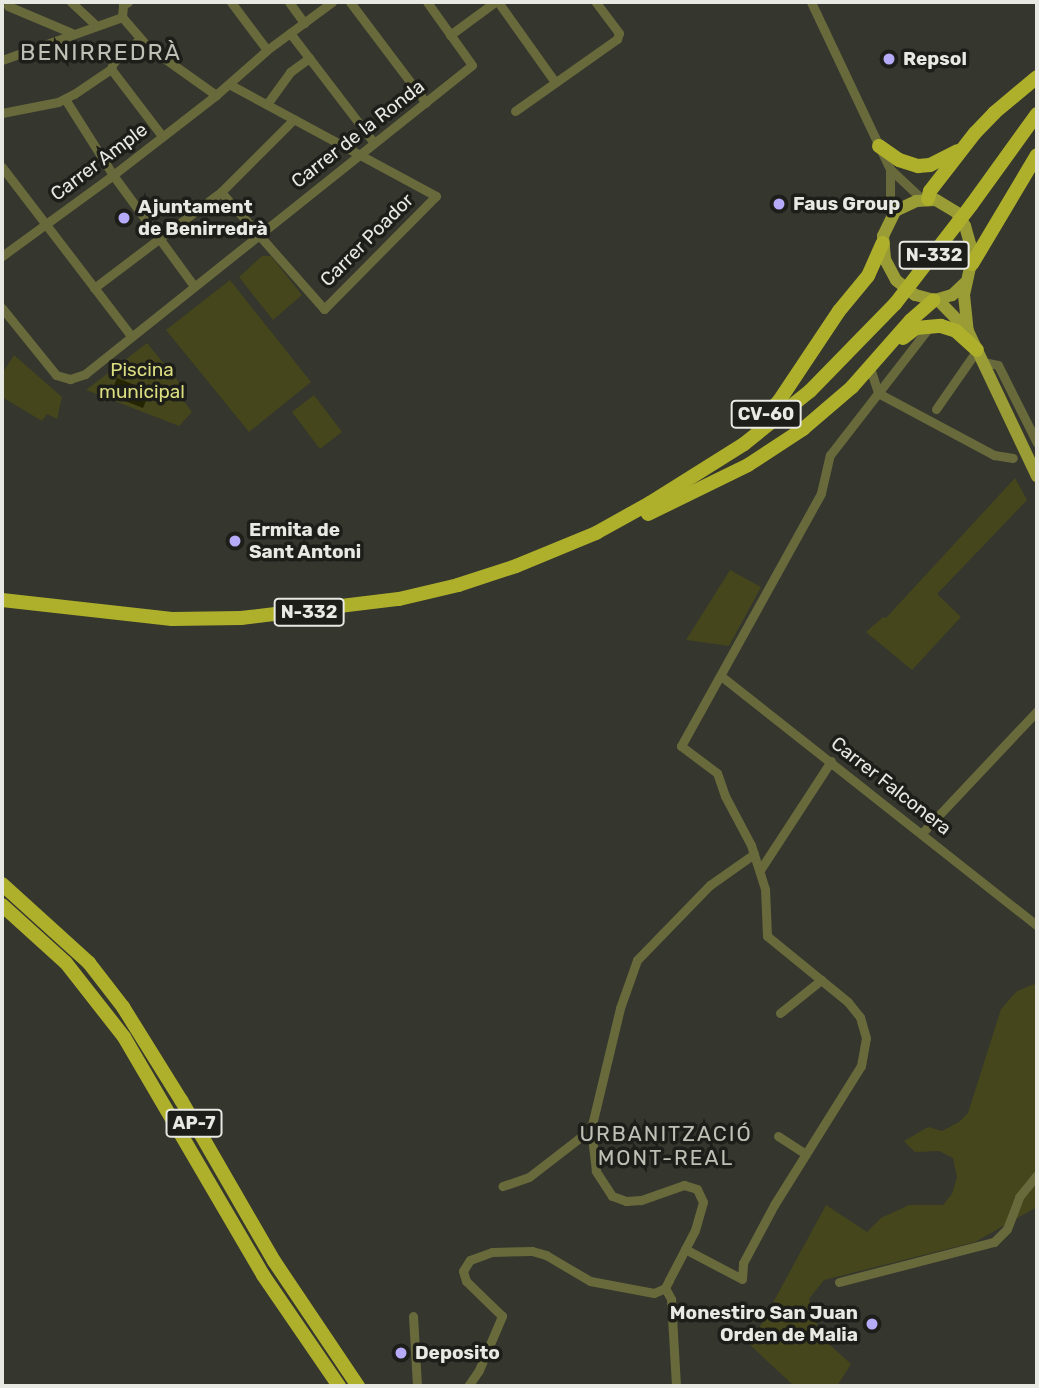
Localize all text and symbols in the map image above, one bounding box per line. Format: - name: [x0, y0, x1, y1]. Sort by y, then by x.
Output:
- district label: BENIRREDRÀ: [21, 38, 181, 66]
- place label: Repsol: [903, 48, 967, 70]
- marker: Repsol: [881, 51, 897, 67]
- street label: Carrer de la Ronda: [287, 75, 429, 193]
- street label: Carrer Ample: [46, 118, 152, 206]
- street label: Carrer Poador: [316, 189, 418, 291]
- place label: Faus Group: [793, 193, 900, 215]
- place label: Ajuntament de Benirredrà: [138, 196, 268, 240]
- marker: Faus Group: [771, 196, 787, 212]
- marker: Ajuntament de Benirredrà: [116, 210, 132, 226]
- road number: N-332: [897, 241, 971, 270]
- park label: Piscina municipal: [99, 359, 185, 403]
- road number: CV-60: [729, 400, 803, 428]
- place label: Ermita de Sant Antoni: [249, 519, 362, 563]
- marker: Ermita de Sant Antoni: [227, 533, 243, 549]
- road number: N-332: [272, 598, 346, 626]
- street label: Carrer Falconera: [826, 732, 956, 840]
- road number: AP-7: [164, 1108, 224, 1138]
- district label: URBANITZACIÓ MONT-REAL: [581, 1121, 751, 1171]
- place label: Monestiro San Juan Orden de Malia: [670, 1302, 858, 1346]
- marker: Monestiro San Juan Orden de Malia: [864, 1316, 880, 1332]
- place label: Deposito: [415, 1342, 500, 1364]
- marker: Deposito: [393, 1345, 409, 1361]

